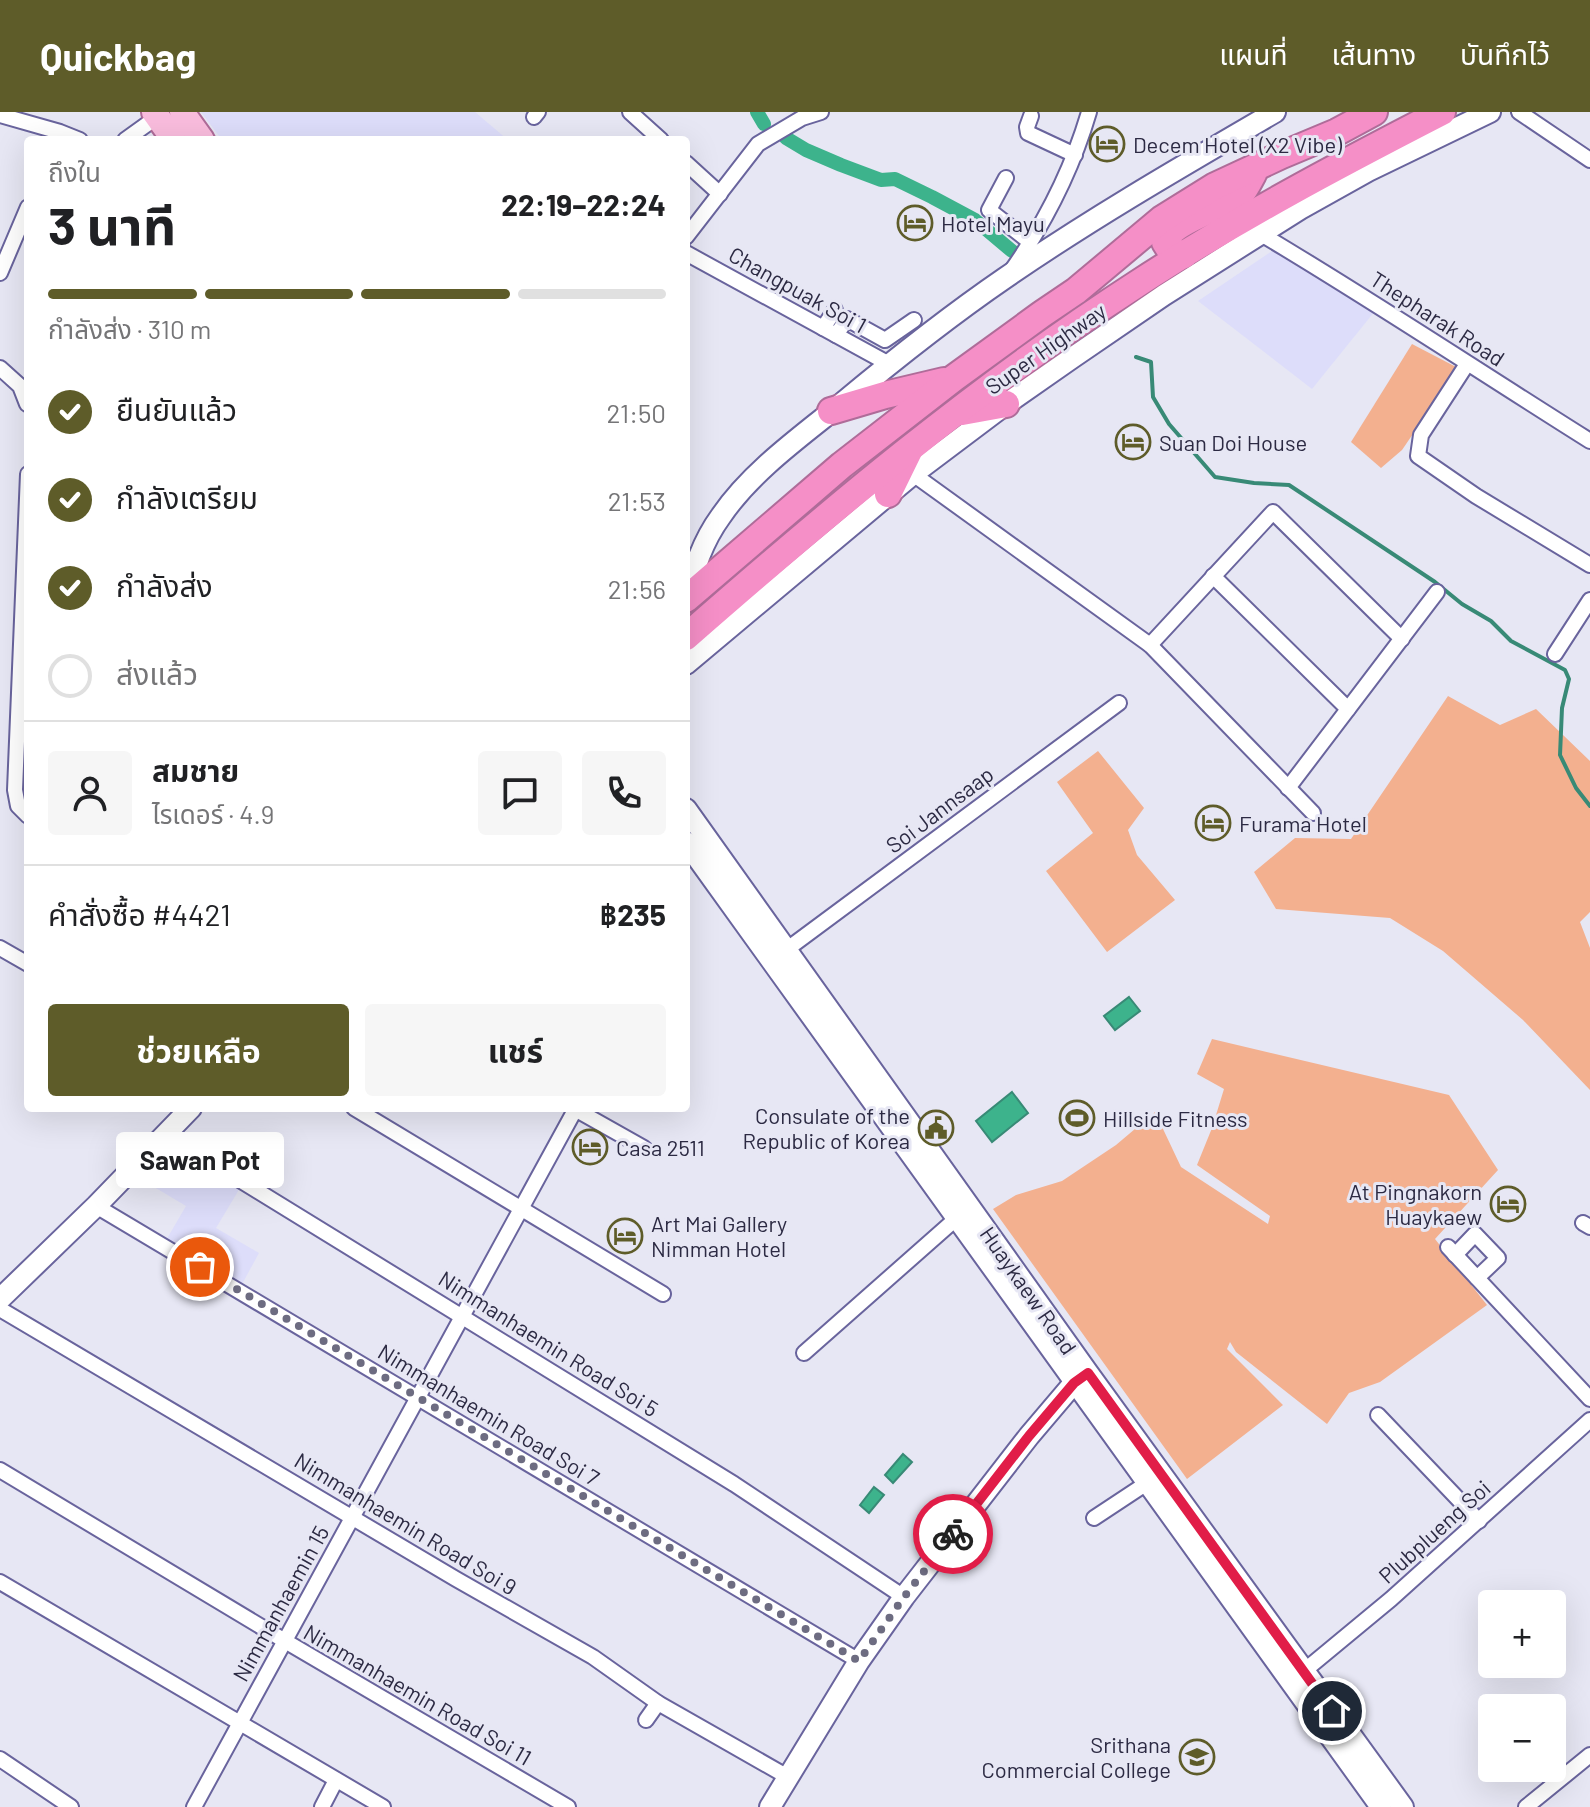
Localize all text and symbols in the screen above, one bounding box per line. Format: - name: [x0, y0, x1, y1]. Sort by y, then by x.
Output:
- text: Quickbag: [40, 33, 196, 79]
- text: แผนที่: [1219, 37, 1287, 71]
- text: เส้นทาง: [1331, 37, 1416, 71]
- text: บันทึกไว้: [1460, 37, 1550, 71]
- hotel icon: Decem Hotel (X2 Vibe): [1088, 125, 1126, 163]
- place label: Decem Hotel (X2 Vibe): [1133, 131, 1342, 157]
- text: ถึงใน: [48, 156, 101, 187]
- text: 22:19–22:24: [501, 186, 666, 222]
- text: 3 นาที: [48, 193, 176, 255]
- hotel icon: Hotel Mayu: [896, 204, 934, 242]
- place label: Hotel Mayu: [941, 210, 1045, 236]
- street label: Changpuak Soi 1: [725, 240, 871, 338]
- street label: Thepharak Road: [1366, 265, 1510, 371]
- street label: Super Highway: [980, 297, 1110, 399]
- text: กำลังส่ง · 310 m: [48, 313, 211, 344]
- icon: check: [48, 390, 92, 434]
- text: ยืนยันแล้ว: [116, 391, 237, 427]
- text: 21:50: [606, 397, 666, 428]
- hotel icon: Suan Doi House: [1114, 423, 1152, 461]
- place label: Suan Doi House: [1159, 429, 1307, 455]
- icon: check: [48, 478, 92, 522]
- text: กำลังเตรียม: [116, 479, 258, 515]
- text: 21:53: [608, 485, 666, 516]
- icon: check: [48, 566, 92, 610]
- text: กำลังส่ง: [116, 567, 213, 603]
- text: 21:56: [608, 573, 666, 604]
- text: ส่งแล้ว: [116, 655, 198, 691]
- button: person: [48, 751, 132, 835]
- button: chat: [478, 751, 562, 835]
- button: phone: [582, 751, 666, 835]
- text: สมชาย: [152, 752, 239, 788]
- street label: Soi Jannsaap: [880, 760, 998, 858]
- text: ไรเดอร์ · 4.9: [152, 798, 274, 829]
- hotel icon: Furama Hotel: [1194, 804, 1232, 842]
- place label: Furama Hotel: [1239, 810, 1367, 836]
- text: คำสั่งซื้อ #4421: [48, 896, 231, 932]
- text: ฿235: [600, 896, 666, 932]
- button: ช่วยเหลือ: [48, 1004, 349, 1096]
- button: แชร์: [365, 1004, 666, 1096]
- sports icon: Hillside Fitness: [1058, 1099, 1096, 1137]
- place label: Consulate of the Republic of Korea: [742, 1102, 910, 1153]
- place label: Hillside Fitness: [1103, 1105, 1248, 1131]
- public building icon: Consulate of the Republic of Korea: [917, 1109, 955, 1147]
- hotel icon: Casa 2511: [571, 1128, 609, 1166]
- callout: Sawan Pot: [116, 1131, 284, 1187]
- place label: Casa 2511: [616, 1134, 705, 1160]
- text: Sawan Pot: [140, 1144, 260, 1175]
- place label: At Pingnakorn Huaykaew: [1349, 1178, 1482, 1229]
- hotel icon: At Pingnakorn Huaykaew: [1489, 1185, 1527, 1223]
- place label: Art Mai Gallery Nimman Hotel: [651, 1210, 787, 1261]
- hotel icon: Art Mai Gallery Nimman Hotel: [606, 1217, 644, 1255]
- street label: Huaykaew Road: [975, 1221, 1083, 1359]
- pin: [166, 1233, 234, 1301]
- icon: bag: [178, 1245, 222, 1289]
- street label: Nimmanhaemin Road Soi 5: [434, 1265, 664, 1421]
- street label: Nimmanhaemin Road Soi 7: [374, 1338, 604, 1490]
- street label: Nimmanhaemin Road Soi 9: [290, 1446, 522, 1600]
- street label: Plubplueng Soi: [1373, 1474, 1495, 1588]
- courier: [913, 1494, 993, 1574]
- icon: bike: [931, 1512, 975, 1556]
- street label: Nimmanhaemin 15: [226, 1521, 334, 1685]
- map controls: [1478, 1590, 1566, 1782]
- button: +: [1478, 1590, 1566, 1678]
- street label: Nimmanhaemin Road Soi 11: [300, 1618, 536, 1770]
- pin: [1298, 1677, 1366, 1745]
- icon: home: [1310, 1689, 1354, 1733]
- button: −: [1478, 1694, 1566, 1782]
- place label: Srithana Commercial College: [981, 1731, 1171, 1782]
- school or university icon: Srithana Commercial College: [1178, 1738, 1216, 1776]

